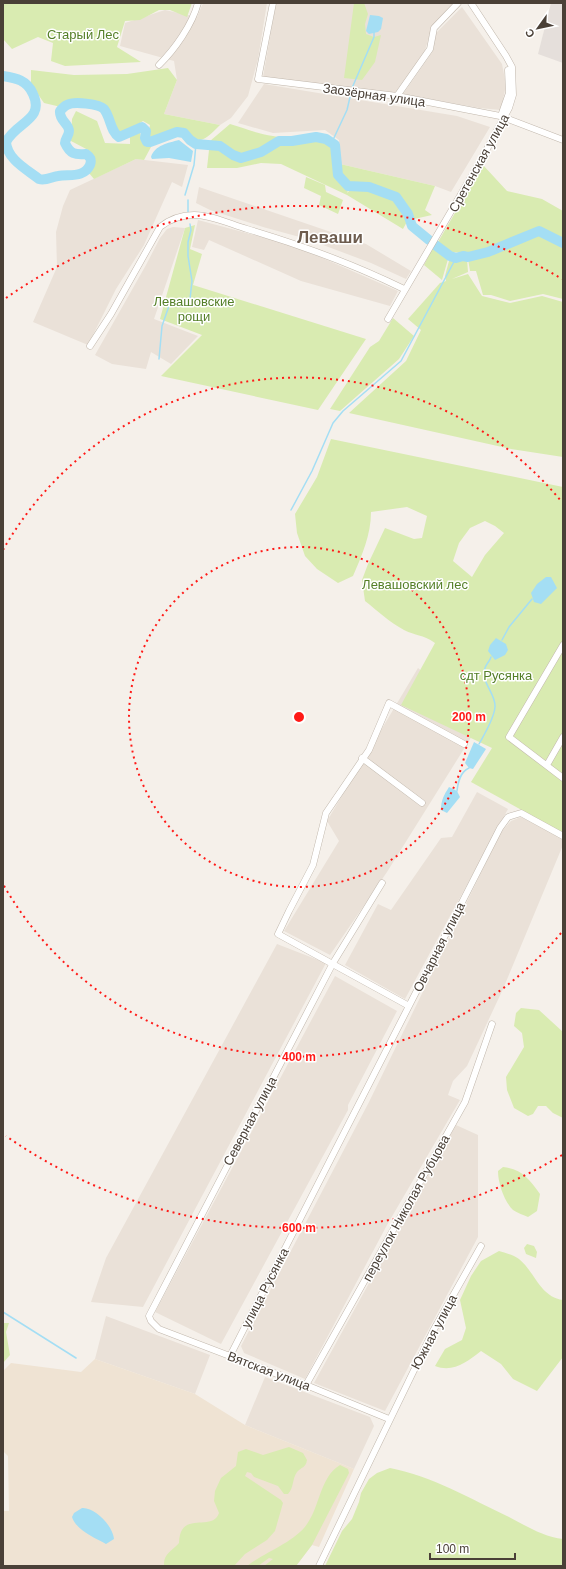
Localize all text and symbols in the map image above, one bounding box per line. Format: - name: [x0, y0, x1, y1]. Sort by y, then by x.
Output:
- north arrow: [518, 8, 558, 48]
- park label: Старый Лес: [47, 27, 120, 42]
- text: С: [522, 27, 537, 40]
- street label: Заозёрная улица: [322, 80, 427, 110]
- street label: Сретенская улица: [446, 111, 513, 215]
- district label: Леваши: [297, 228, 363, 247]
- park label: Левашовские рощи: [154, 294, 234, 324]
- park label: Левашовский лес: [362, 577, 468, 592]
- park label: сдт Русянка: [460, 668, 533, 683]
- centre of rings: [292, 710, 306, 724]
- text: 200 m: [452, 710, 486, 724]
- street label: Овчарная улица: [410, 899, 468, 994]
- text: 400 m: [282, 1050, 316, 1064]
- street label: Северная улица: [220, 1073, 280, 1168]
- street label: переулок Николая Рубцова: [359, 1131, 453, 1284]
- text: 600 m: [282, 1221, 316, 1235]
- street label: улица Русянка: [238, 1245, 292, 1331]
- street label: Южная улица: [408, 1291, 460, 1372]
- street label: Вятская улица: [225, 1348, 313, 1394]
- scale bar: [430, 1535, 515, 1561]
- text: 100 m: [436, 1542, 469, 1556]

